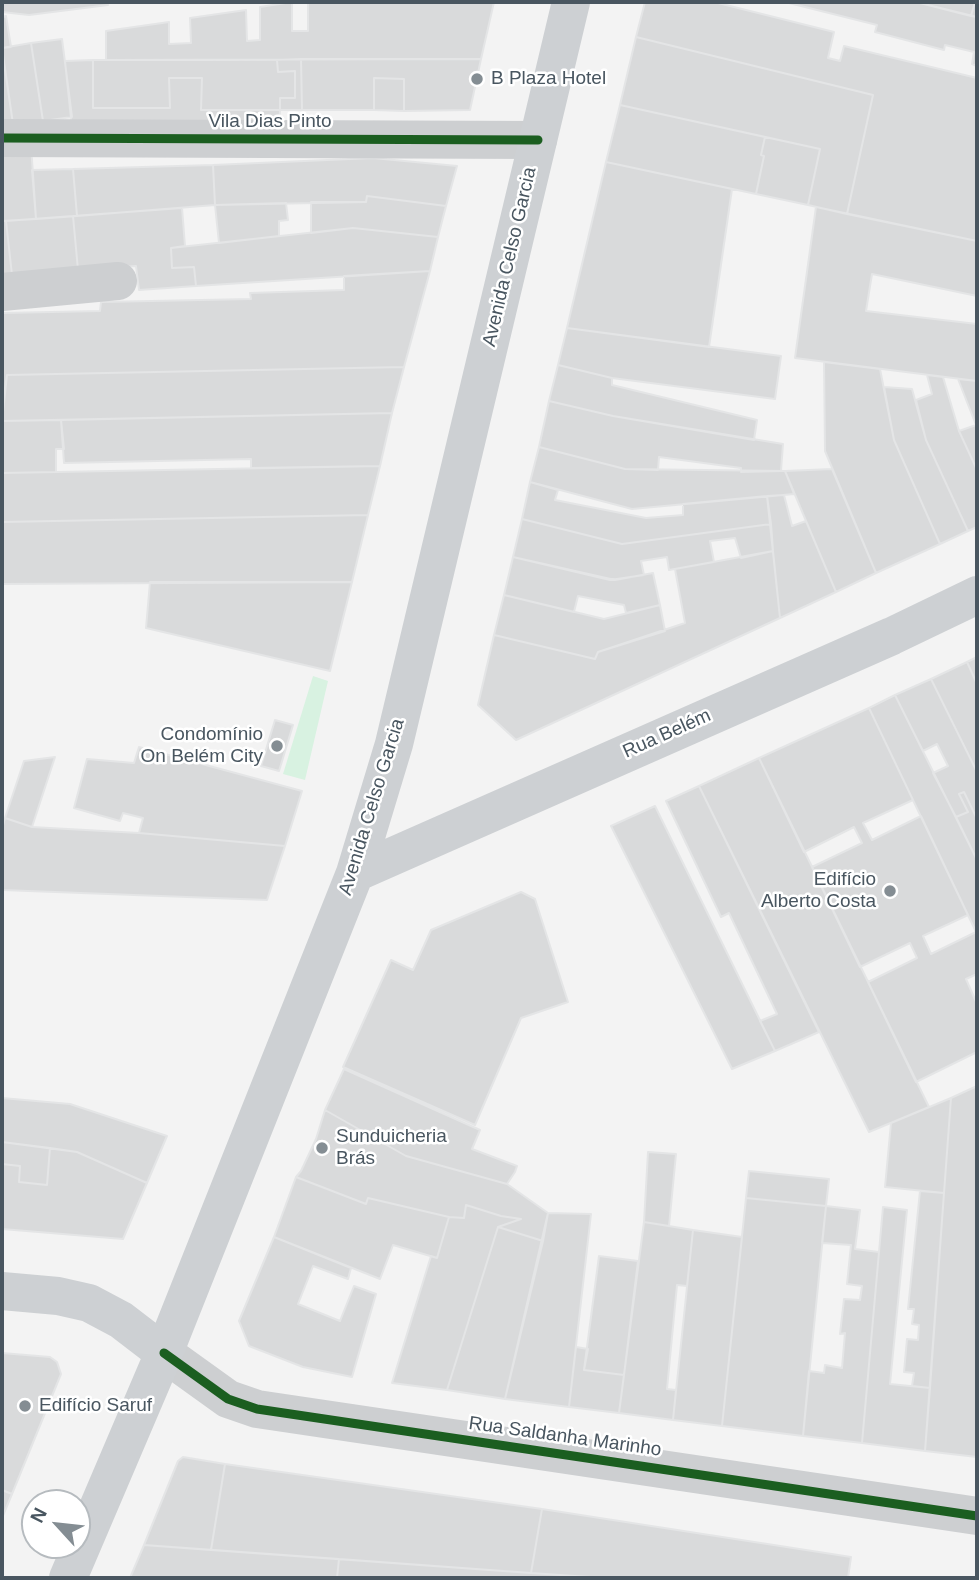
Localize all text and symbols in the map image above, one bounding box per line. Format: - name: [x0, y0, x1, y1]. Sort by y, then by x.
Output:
- place label: B Plaza Hotel: [491, 68, 606, 90]
- marker: B Plaza Hotel: [469, 71, 485, 87]
- street label: Vila Dias Pinto: [208, 111, 332, 133]
- street label: Avenida Celso Garcia: [478, 165, 542, 349]
- street label: Rua Belém: [619, 704, 715, 764]
- street label: Avenida Celso Garcia: [334, 716, 410, 898]
- place label: Condomínio On Belém City: [141, 724, 263, 768]
- marker: Condomínio On Belém City: [269, 738, 285, 754]
- place label: Edifício Alberto Costa: [761, 869, 876, 913]
- marker: Edifício Alberto Costa: [882, 883, 898, 899]
- place label: Sunduicheria Brás: [336, 1126, 447, 1170]
- marker: Sunduicheria Brás: [314, 1140, 330, 1156]
- place label: Edifício Saruf: [39, 1395, 152, 1417]
- marker: Edifício Saruf: [17, 1398, 33, 1414]
- street label: Rua Saldanha Marinho: [467, 1412, 663, 1462]
- north arrow: [21, 1489, 91, 1559]
- text: N: [26, 1504, 51, 1526]

